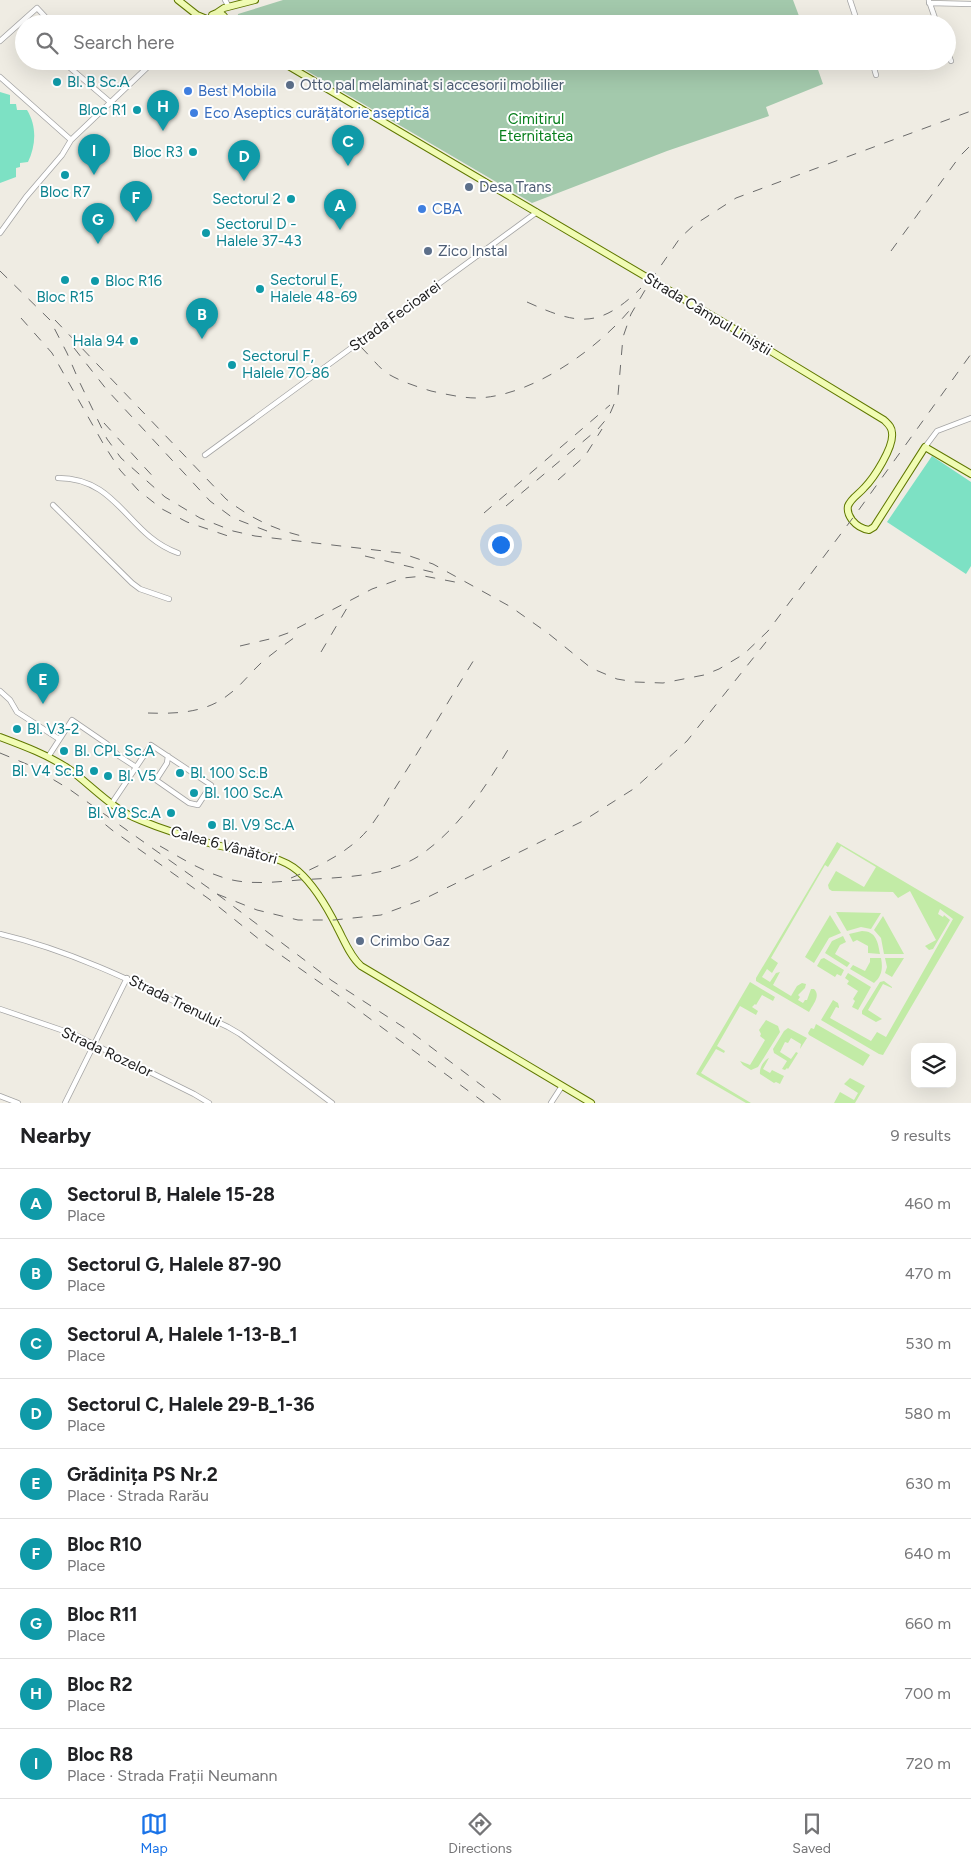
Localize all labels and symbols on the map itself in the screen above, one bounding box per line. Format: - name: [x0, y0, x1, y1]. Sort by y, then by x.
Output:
- place label: Bl. B Sc.A: [67, 73, 130, 91]
- marker: Bl. B Sc.A: [51, 76, 63, 88]
- place label: Otto pal melaminat si accesorii mobilier: [300, 76, 564, 94]
- marker: Otto pal melaminat si accesorii mobilier: [284, 79, 296, 91]
- place label: Best Mobila: [198, 82, 276, 100]
- marker: Best Mobila: [182, 85, 194, 97]
- pin: H: [147, 90, 179, 131]
- place label: Bloc R1: [78, 101, 127, 119]
- marker: Bloc R1: [131, 104, 143, 116]
- place label: Eco Aseptics curățătorie aseptică: [204, 104, 429, 122]
- marker: Eco Aseptics curățătorie aseptică: [188, 107, 200, 119]
- park label: Cimitirul Eternitatea: [499, 110, 573, 145]
- pin: C: [332, 125, 364, 166]
- pin: I: [78, 134, 110, 175]
- pin: D: [228, 140, 260, 181]
- place label: Bloc R3: [132, 143, 183, 161]
- marker: Bloc R3: [187, 146, 199, 158]
- marker: Bloc R7: [59, 169, 71, 181]
- place label: Desa Trans: [479, 178, 552, 196]
- pin: F: [120, 181, 152, 222]
- marker: Desa Trans: [463, 181, 475, 193]
- place label: Bloc R7: [40, 183, 90, 201]
- pin: A: [324, 189, 356, 230]
- place label: Sectorul 2: [212, 190, 281, 208]
- marker: Sectorul 2: [285, 193, 297, 205]
- place label: CBA: [432, 200, 462, 218]
- pin: G: [82, 203, 114, 244]
- marker: CBA: [416, 203, 428, 215]
- place label: Sectorul D - Halele 37-43: [216, 215, 302, 250]
- marker: Sectorul D - Halele 37-43: [200, 227, 212, 239]
- place label: Zico Instal: [438, 242, 508, 260]
- marker: Zico Instal: [422, 245, 434, 257]
- street label: Strada Câmpul Liniștii: [641, 269, 775, 359]
- place label: Sectorul E, Halele 48-69: [270, 271, 357, 306]
- place label: Bloc R16: [105, 272, 163, 290]
- marker: Bloc R15: [59, 274, 71, 286]
- marker: Bloc R16: [89, 275, 101, 287]
- street label: Strada Fecioarei: [346, 277, 444, 355]
- marker: Sectorul E, Halele 48-69: [254, 283, 266, 295]
- place label: Bloc R15: [36, 288, 94, 306]
- pin: B: [186, 298, 218, 339]
- place label: Hala 94: [73, 332, 124, 350]
- marker: Hala 94: [128, 335, 140, 347]
- place label: Sectorul F, Halele 70-86: [242, 347, 330, 382]
- marker: Sectorul F, Halele 70-86: [226, 359, 238, 371]
- your location: [488, 532, 514, 558]
- pin: E: [27, 663, 59, 704]
- place label: Bl. V3-2: [27, 720, 80, 738]
- marker: Bl. V3-2: [11, 723, 23, 735]
- place label: Bl. CPL Sc.A: [74, 742, 155, 760]
- marker: Bl. CPL Sc.A: [58, 745, 70, 757]
- place label: Bl. V4 Sc.B: [12, 762, 84, 780]
- place label: Bl. 100 Sc.B: [190, 764, 268, 782]
- marker: Bl. V4 Sc.B: [88, 765, 100, 777]
- place label: Bl. V5: [118, 767, 156, 785]
- marker: Bl. 100 Sc.B: [174, 767, 186, 779]
- marker: Bl. V5: [102, 770, 114, 782]
- place label: Bl. 100 Sc.A: [204, 784, 283, 802]
- marker: Bl. 100 Sc.A: [188, 787, 200, 799]
- place label: Bl. V8 Sc.A: [88, 804, 161, 822]
- marker: Bl. V8 Sc.A: [165, 807, 177, 819]
- place label: Bl. V9 Sc.A: [222, 816, 294, 834]
- marker: Bl. V9 Sc.A: [206, 819, 218, 831]
- street label: Calea 6 Vânători: [169, 822, 279, 868]
- place label: Crimbo Gaz: [370, 932, 450, 950]
- marker: Crimbo Gaz: [354, 935, 366, 947]
- street label: Strada Trenului: [126, 971, 224, 1031]
- street label: Strada Rozelor: [59, 1023, 155, 1081]

